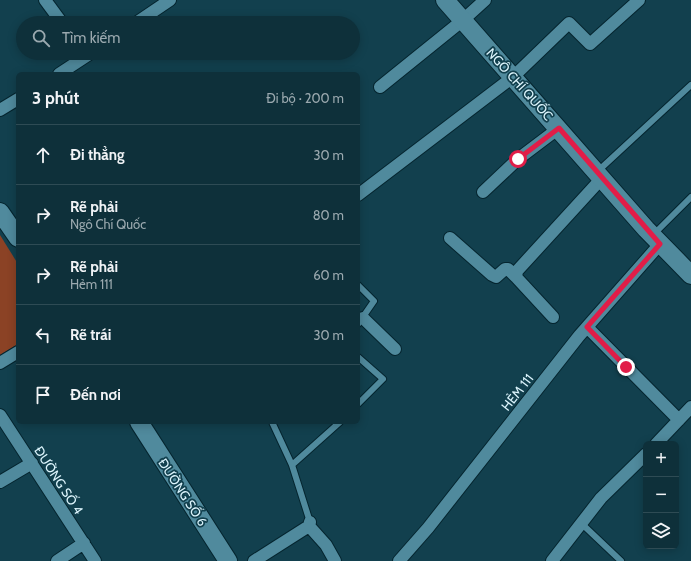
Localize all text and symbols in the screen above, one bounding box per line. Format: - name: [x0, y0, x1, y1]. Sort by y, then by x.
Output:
- search box: [16, 16, 360, 60]
- icon: search: [30, 27, 52, 49]
- text: Tìm kiếm: [62, 29, 120, 47]
- street label: NGÔ CHÍ QUỐC: [483, 43, 558, 123]
- text: 3 phút: [32, 88, 79, 108]
- text: Đi bộ · 200 m: [266, 90, 344, 106]
- icon: ahead: [32, 144, 54, 166]
- text: Đi thẳng: [70, 146, 125, 164]
- text: 30 m: [314, 147, 344, 163]
- route start: [509, 150, 527, 168]
- text: Rẽ phải: [70, 198, 118, 216]
- icon: right: [32, 204, 54, 226]
- text: 80 m: [313, 207, 344, 223]
- text: Ngô Chí Quốc: [70, 216, 146, 232]
- text: Rẽ phải: [70, 258, 118, 276]
- icon: right: [32, 264, 54, 286]
- text: 60 m: [313, 267, 344, 283]
- text: Hẻm 111: [70, 276, 113, 292]
- icon: left: [32, 324, 54, 346]
- text: Rẽ trái: [70, 326, 111, 344]
- text: 30 m: [314, 327, 344, 343]
- route end: [617, 358, 635, 376]
- street label: HẺM 111: [498, 370, 536, 414]
- icon: arrive: [32, 384, 54, 406]
- text: Đến nơi: [70, 386, 121, 404]
- map controls: [643, 441, 679, 549]
- button: +: [643, 441, 679, 477]
- street label: ĐƯỜNG SỐ 4: [31, 442, 89, 517]
- street label: ĐƯỜNG SỐ 6: [155, 454, 213, 529]
- button: −: [643, 477, 679, 513]
- button: layers: [643, 513, 679, 549]

